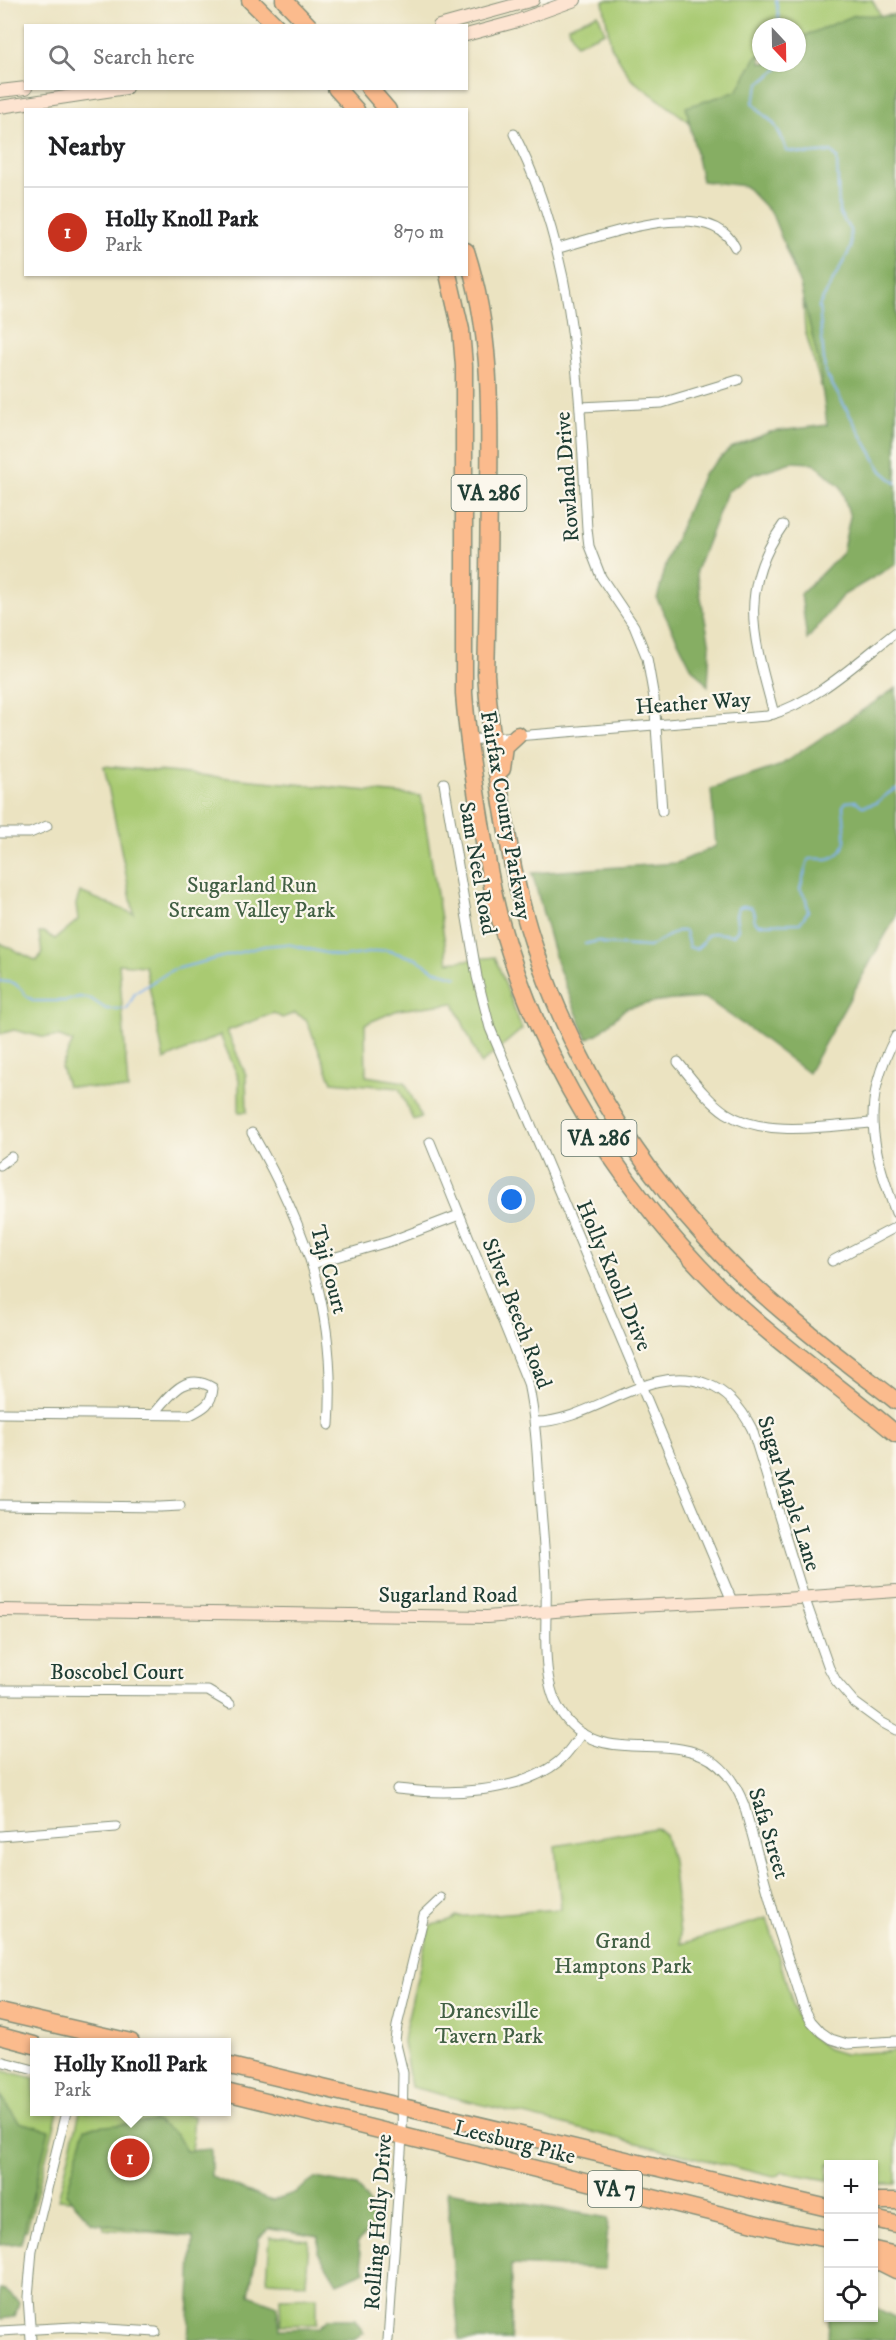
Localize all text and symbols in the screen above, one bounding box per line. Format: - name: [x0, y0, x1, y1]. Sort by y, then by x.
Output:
- north arrow: [752, 18, 806, 72]
- search box: [24, 24, 468, 90]
- icon: search: [45, 41, 78, 74]
- text: Search here: [93, 44, 195, 71]
- text: Nearby: [48, 131, 125, 164]
- text: Holly Knoll Park: [105, 206, 258, 233]
- text: 1: [64, 220, 71, 245]
- text: 870 m: [393, 220, 444, 245]
- text: Park: [105, 233, 142, 258]
- street label: Rowland Drive: [549, 411, 586, 543]
- road number: VA 286: [452, 475, 526, 511]
- street label: Heather Way: [634, 686, 752, 721]
- street label: Fairfax County Parkway: [474, 708, 537, 923]
- street label: Sam Neel Road: [453, 800, 503, 937]
- park label: Sugarland Run Stream Valley Park: [169, 872, 336, 924]
- road number: VA 286: [562, 1120, 636, 1156]
- your location: [497, 1185, 526, 1214]
- street label: Holly Knoll Drive: [570, 1196, 658, 1355]
- street label: Taji Court: [304, 1222, 353, 1317]
- street label: Silver Beech Road: [476, 1235, 558, 1392]
- street label: Sugar Maple Lane: [751, 1412, 826, 1574]
- street label: Sugarland Road: [379, 1582, 517, 1609]
- street label: Boscobel Court: [50, 1659, 184, 1686]
- street label: Safa Street: [742, 1785, 795, 1882]
- park label: Grand Hamptons Park: [554, 1928, 692, 1980]
- park label: Dranesville Tavern Park: [435, 1998, 543, 2050]
- popup: [30, 2038, 231, 2116]
- text: Holly Knoll Park: [54, 2051, 207, 2078]
- text: Park: [54, 2078, 91, 2103]
- street label: Leesburg Pike: [451, 2114, 578, 2171]
- street label: Rolling Holly Drive: [359, 2133, 398, 2311]
- pin: 1: [110, 2136, 150, 2180]
- map controls: [824, 2160, 878, 2322]
- button: +: [824, 2160, 878, 2214]
- road number: VA 7: [588, 2171, 642, 2207]
- button: −: [824, 2214, 878, 2268]
- button: locate: [824, 2268, 878, 2322]

